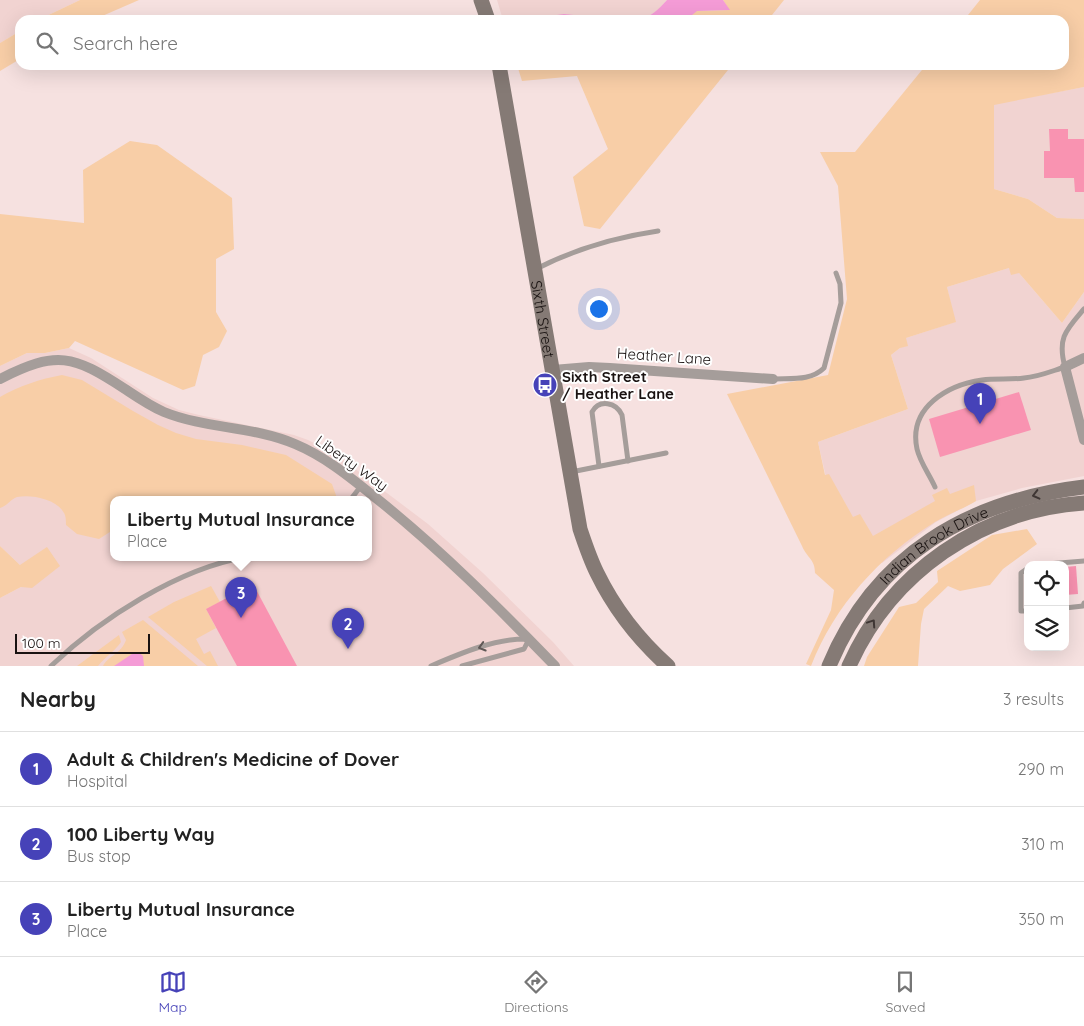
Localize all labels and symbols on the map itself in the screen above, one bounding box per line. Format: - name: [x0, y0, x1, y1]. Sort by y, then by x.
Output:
- street label: Sixth Street: [527, 279, 559, 359]
- your location: [586, 296, 612, 322]
- street label: Heather Lane: [616, 343, 712, 369]
- place label: Sixth Street / Heather Lane: [562, 367, 674, 403]
- bus stop icon: Sixth Street / Heather Lane: [532, 372, 558, 398]
- pin: 1: [964, 383, 996, 424]
- street label: Liberty Way: [312, 431, 392, 495]
- one-way arrow: [1031, 489, 1040, 500]
- street label: Indian Brook Drive: [875, 502, 991, 588]
- pin: 3: [225, 577, 257, 618]
- pin: 2: [332, 608, 364, 649]
- one-way arrow: [866, 620, 875, 629]
- scale bar: [15, 631, 150, 654]
- one-way arrow: [478, 642, 486, 652]

